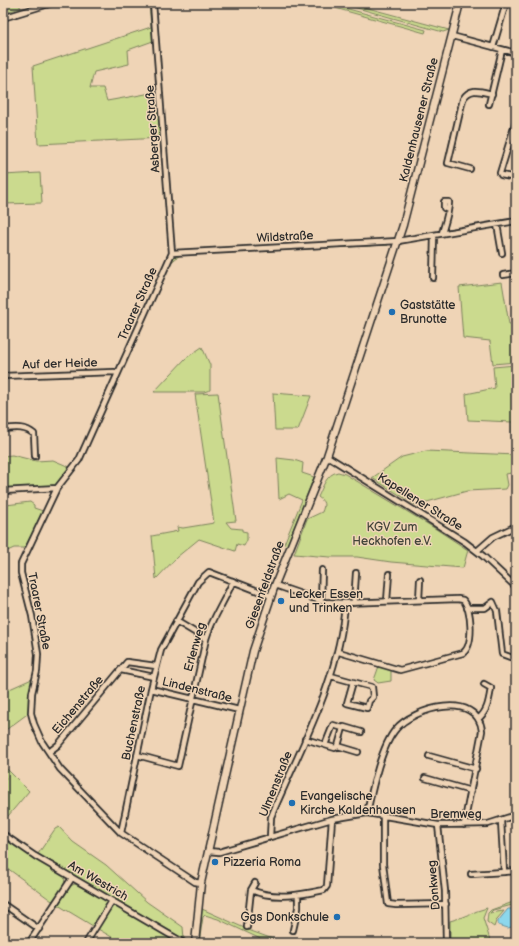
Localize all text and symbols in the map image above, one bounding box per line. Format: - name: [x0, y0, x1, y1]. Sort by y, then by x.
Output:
- street label: Kaldenhausener Straße: [396, 56, 442, 184]
- street label: Asberger Straße: [142, 85, 164, 173]
- street label: Wildstraße: [256, 228, 314, 246]
- street label: Traarer Straße: [115, 265, 161, 343]
- place label: Gaststätte Brunotte: [400, 298, 455, 327]
- marker: Gaststätte Brunotte: [387, 307, 397, 317]
- street label: Auf der Heide: [22, 355, 98, 373]
- street label: Kapellener Straße: [375, 470, 465, 534]
- park label: KGV Zum Heckhofen e.V.: [352, 520, 432, 549]
- street label: Giesenfeldstraße: [242, 539, 288, 631]
- street label: Traarer Straße: [24, 571, 54, 651]
- place label: Lecker Essen und Trinken: [289, 587, 363, 616]
- marker: Lecker Essen und Trinken: [276, 596, 286, 606]
- street label: Erlenweg: [181, 621, 209, 673]
- street label: Eichenstraße: [49, 673, 107, 737]
- street label: Lindenstraße: [160, 674, 234, 706]
- street label: Buchenstraße: [119, 684, 149, 762]
- street label: Ulmenstraße: [256, 749, 296, 819]
- place label: Evangelische Kirche Kaldenhausen: [300, 789, 416, 818]
- marker: Evangelische Kirche Kaldenhausen: [287, 798, 297, 808]
- street label: Bremweg: [430, 807, 482, 822]
- place label: Pizzeria Roma: [223, 855, 301, 870]
- marker: Pizzeria Roma: [210, 857, 220, 867]
- street label: Am Westrich: [65, 858, 131, 904]
- street label: Donkweg: [424, 859, 444, 911]
- place label: Ggs Donkschule: [241, 910, 329, 925]
- marker: Ggs Donkschule: [332, 912, 342, 922]

